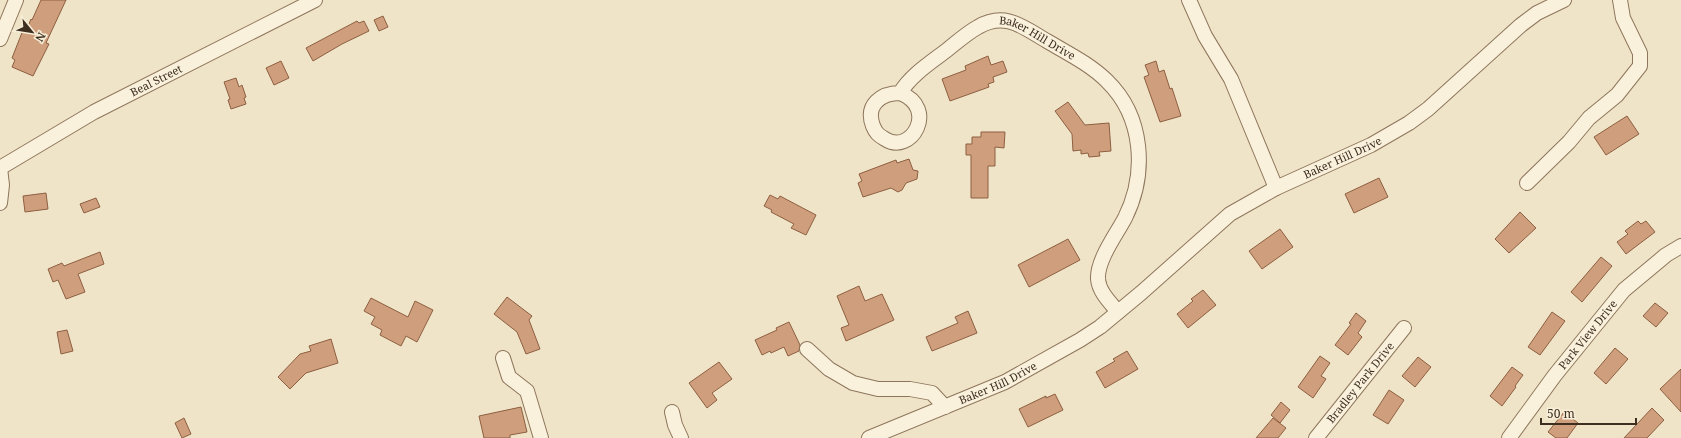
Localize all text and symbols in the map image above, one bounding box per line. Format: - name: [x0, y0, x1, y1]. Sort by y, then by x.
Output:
- north arrow: [12, 12, 52, 52]
- street label: Baker Hill Drive: [999, 12, 1079, 63]
- text: N: [32, 30, 50, 45]
- street label: Beal Street: [127, 61, 184, 100]
- street label: Baker Hill Drive: [1301, 133, 1384, 182]
- street label: Park View Drive: [1555, 296, 1620, 372]
- street label: Bradley Park Drive: [1323, 338, 1397, 426]
- street label: Baker Hill Drive: [956, 358, 1039, 407]
- scale bar: [1541, 400, 1636, 426]
- text: 50 m: [1547, 405, 1575, 422]

